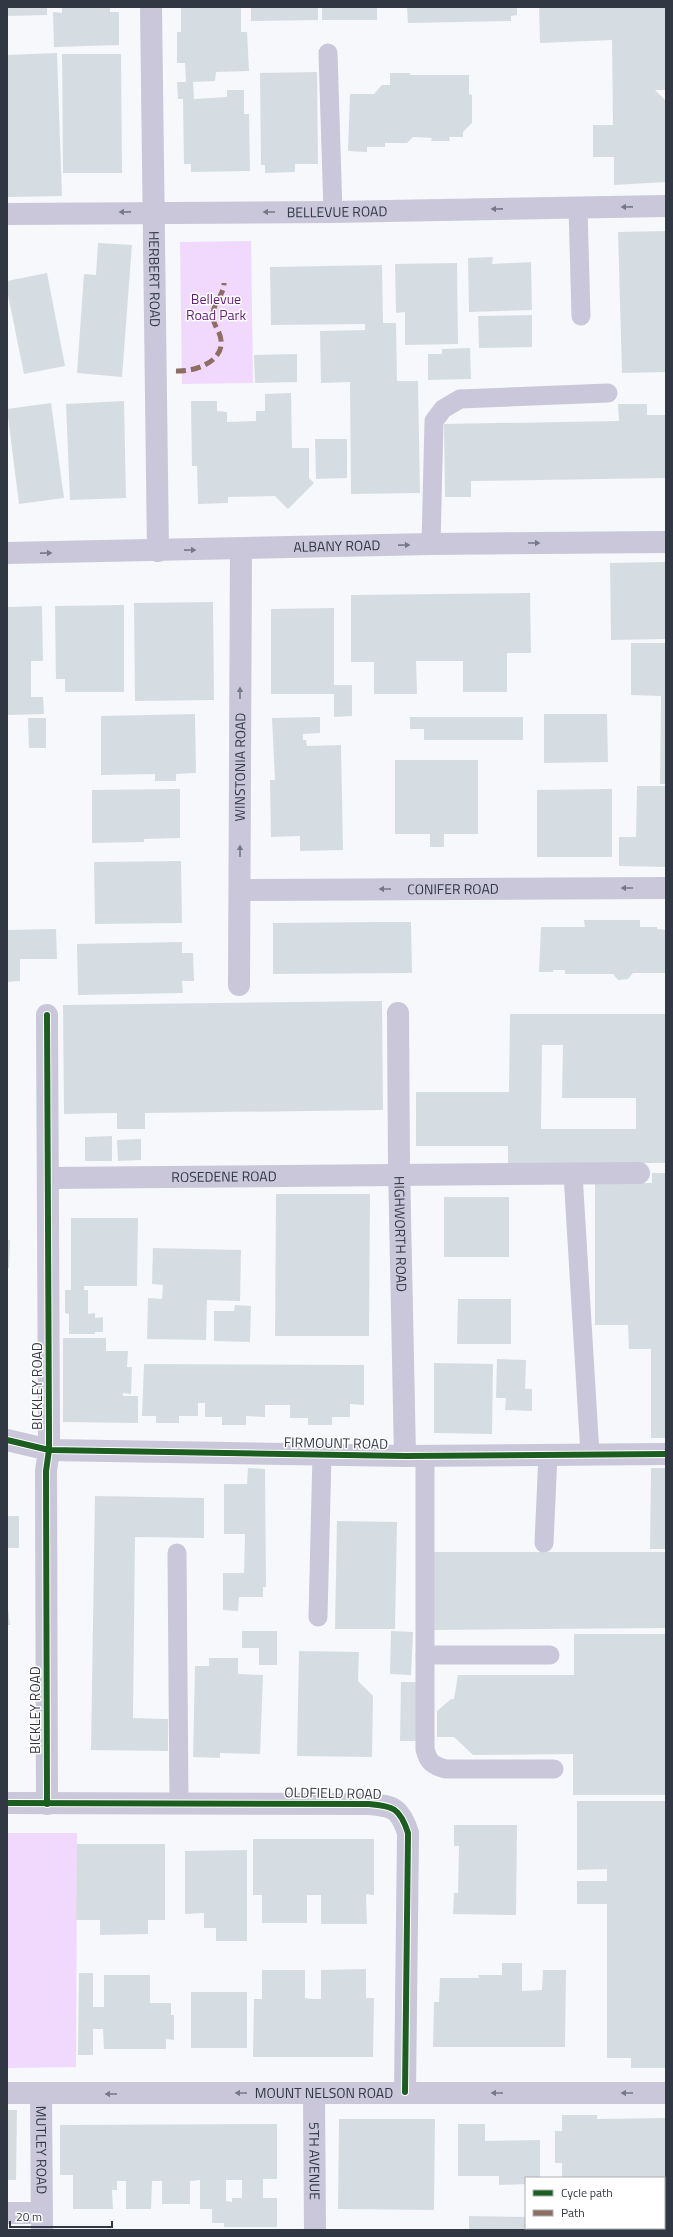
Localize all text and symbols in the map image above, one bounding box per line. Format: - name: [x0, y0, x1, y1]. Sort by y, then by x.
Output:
- street label: BELLEVUE ROAD: [287, 200, 388, 222]
- one-way arrow: [620, 204, 633, 210]
- one-way arrow: [490, 206, 503, 212]
- one-way arrow: [119, 209, 131, 216]
- one-way arrow: [262, 209, 275, 215]
- street label: HERBERT ROAD: [144, 231, 166, 327]
- park label: Bellevue Road Park: [186, 288, 246, 325]
- street label: ALBANY ROAD: [293, 534, 381, 557]
- one-way arrow: [528, 540, 541, 546]
- one-way arrow: [398, 542, 411, 548]
- one-way arrow: [184, 547, 197, 553]
- one-way arrow: [40, 550, 53, 556]
- one-way arrow: [237, 686, 243, 699]
- street label: WINSTONIA ROAD: [229, 713, 250, 821]
- one-way arrow: [237, 844, 243, 857]
- street label: CONIFER ROAD: [407, 878, 499, 899]
- one-way arrow: [620, 885, 633, 891]
- one-way arrow: [378, 886, 391, 892]
- street label: ROSEDENE ROAD: [171, 1165, 277, 1187]
- street label: HIGHWORTH ROAD: [389, 1176, 413, 1292]
- street label: BICKLEY ROAD: [26, 1342, 47, 1430]
- street label: FIRMOUNT ROAD: [284, 1431, 388, 1454]
- street label: BICKLEY ROAD: [24, 1666, 45, 1754]
- street label: OLDFIELD ROAD: [284, 1781, 382, 1804]
- street label: MOUNT NELSON ROAD: [255, 2082, 393, 2103]
- one-way arrow: [234, 2090, 247, 2096]
- one-way arrow: [490, 2090, 503, 2096]
- one-way arrow: [620, 2090, 633, 2096]
- one-way arrow: [104, 2091, 117, 2097]
- street label: MUTLEY ROAD: [31, 2106, 53, 2194]
- street label: 5TH AVENUE: [304, 2122, 326, 2200]
- legend: [525, 2177, 665, 2229]
- text: Cycle path: [561, 2183, 613, 2202]
- scale bar: [10, 2203, 112, 2229]
- text: Path: [561, 2203, 585, 2222]
- text: 20 m: [16, 2207, 42, 2226]

